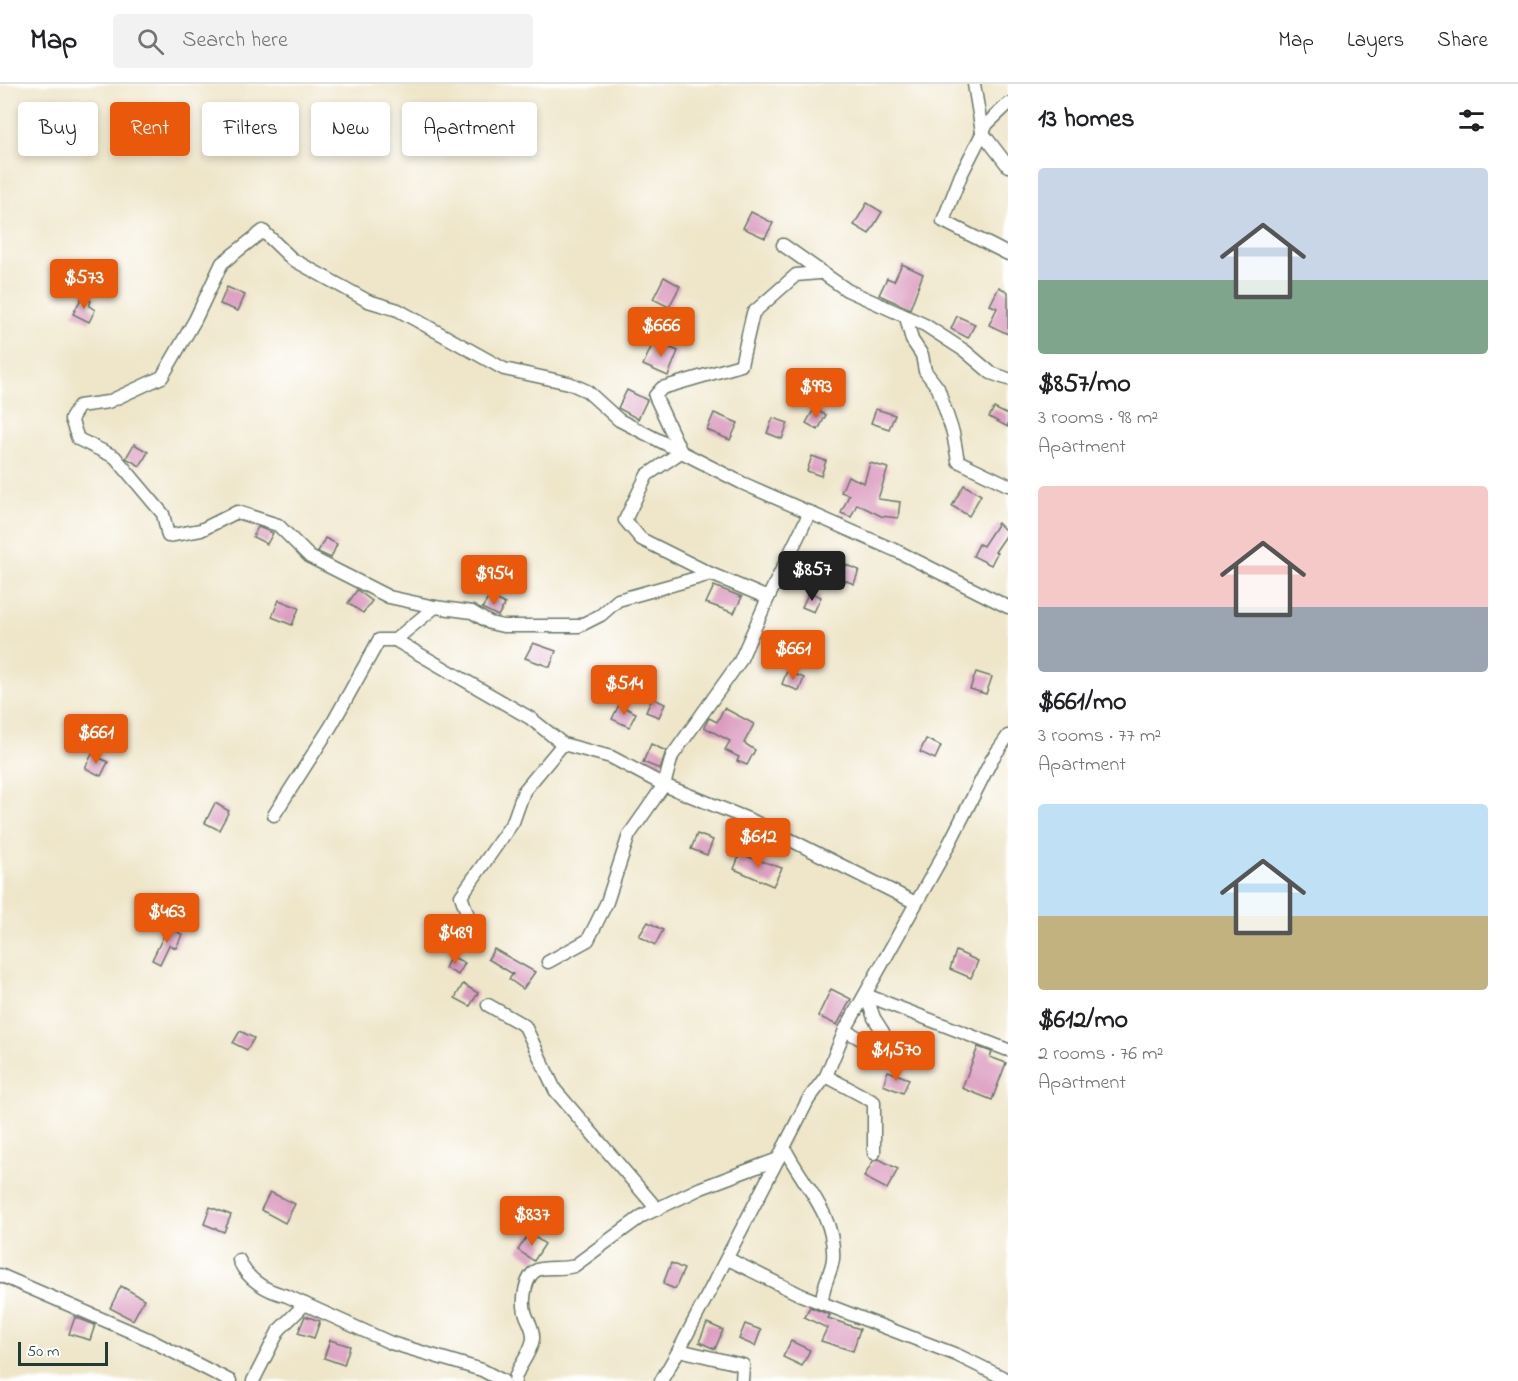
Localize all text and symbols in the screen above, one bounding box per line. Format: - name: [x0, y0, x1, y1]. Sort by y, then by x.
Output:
- search box: [113, 14, 533, 68]
- text: Map: [30, 21, 77, 62]
- icon: search: [134, 25, 167, 58]
- text: Search here: [182, 25, 288, 57]
- text: Map: [1278, 26, 1314, 56]
- text: Layers: [1347, 26, 1404, 56]
- text: Share: [1437, 26, 1488, 56]
- text: 13 homes: [1038, 101, 1134, 139]
- chip: Buy: [18, 102, 98, 156]
- chip: Rent: [110, 102, 190, 156]
- chip: Filters: [202, 102, 299, 156]
- chip: New: [311, 102, 390, 156]
- chip: Apartment: [402, 102, 537, 156]
- icon: filters: [1455, 104, 1488, 137]
- icon: home: [1209, 207, 1317, 315]
- pin: $573: [48, 259, 120, 310]
- text: $573: [64, 264, 104, 293]
- pin: $666: [625, 307, 697, 358]
- text: $666: [642, 312, 680, 341]
- text: $857/mo: [1038, 366, 1131, 404]
- pin: $993: [780, 368, 852, 419]
- text: $993: [800, 373, 832, 402]
- text: 3 rooms · 98 m²: [1038, 404, 1158, 433]
- text: Apartment: [1038, 433, 1126, 462]
- icon: home: [1209, 525, 1317, 633]
- pin: $857: [776, 551, 848, 602]
- pin: $954: [458, 555, 530, 606]
- text: $857: [792, 556, 832, 585]
- text: $954: [475, 560, 513, 589]
- pin: $661: [757, 630, 829, 681]
- text: $661: [775, 635, 811, 664]
- pin: $514: [588, 665, 660, 716]
- text: $514: [605, 670, 643, 699]
- text: $661/mo: [1038, 684, 1127, 722]
- pin: $661: [60, 714, 132, 765]
- text: $661: [78, 719, 114, 748]
- text: 3 rooms · 77 m²: [1038, 722, 1161, 751]
- text: Apartment: [1038, 751, 1126, 780]
- pin: $612: [722, 818, 794, 869]
- text: $612: [739, 823, 777, 852]
- icon: home: [1209, 843, 1317, 951]
- pin: $463: [131, 893, 203, 944]
- text: $463: [148, 898, 186, 927]
- pin: $489: [419, 914, 491, 965]
- text: $489: [438, 919, 472, 948]
- text: $612/mo: [1038, 1002, 1128, 1040]
- pin: $1,570: [847, 1031, 945, 1082]
- text: $1,570: [871, 1036, 921, 1065]
- text: 2 rooms · 76 m²: [1038, 1040, 1163, 1069]
- text: Apartment: [1038, 1069, 1126, 1098]
- pin: $837: [496, 1196, 568, 1247]
- text: $837: [514, 1201, 550, 1230]
- scale bar: [18, 1339, 108, 1366]
- text: 50 m: [27, 1340, 59, 1364]

